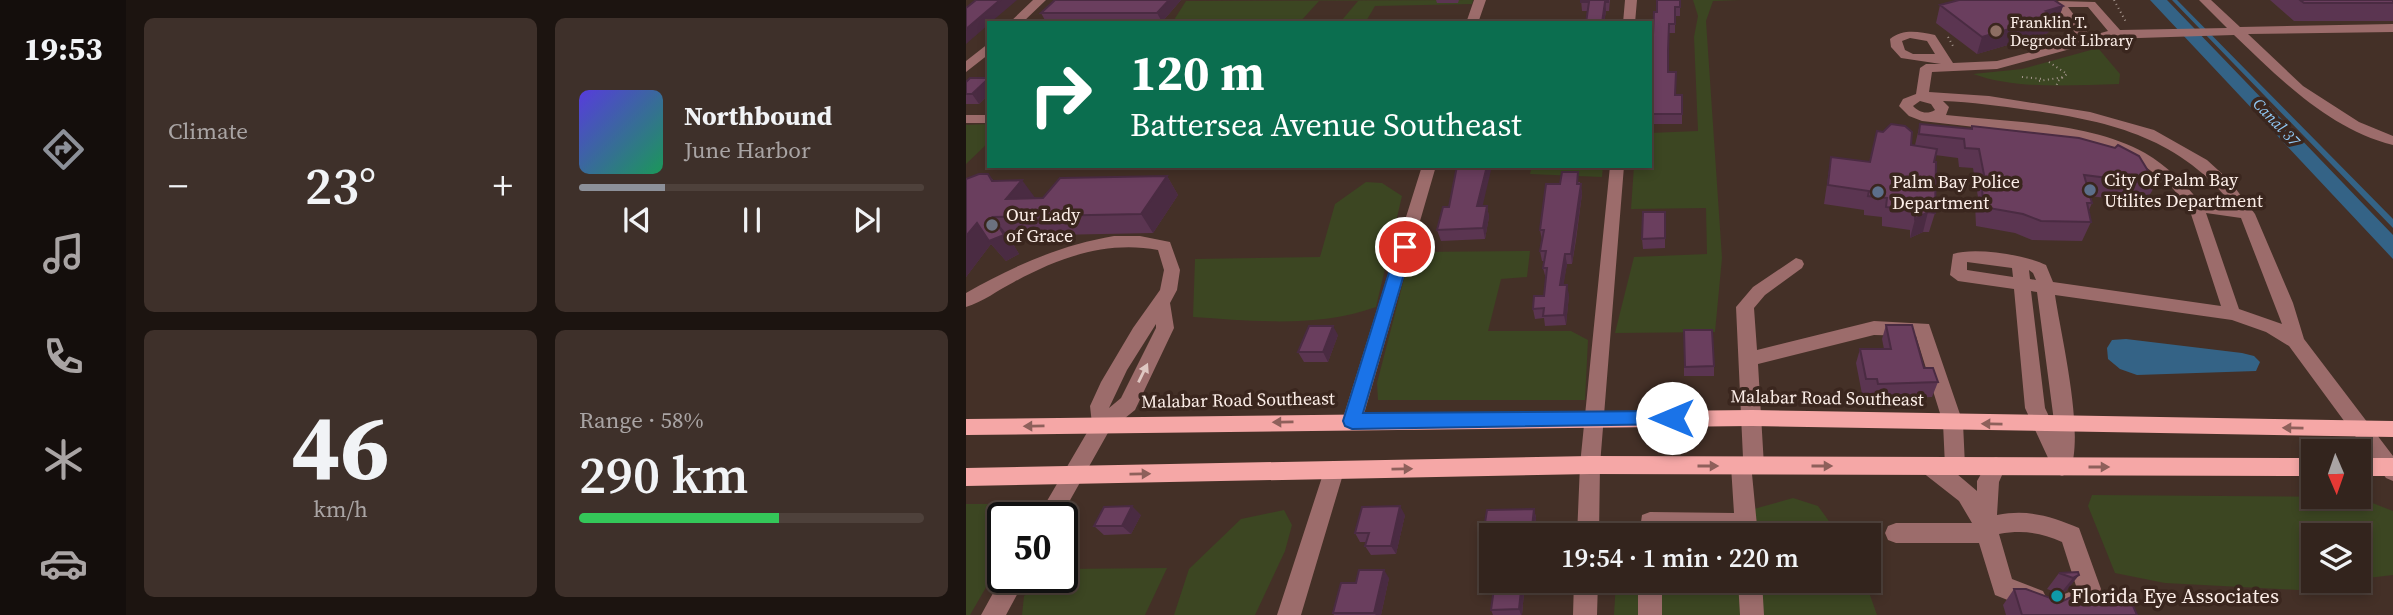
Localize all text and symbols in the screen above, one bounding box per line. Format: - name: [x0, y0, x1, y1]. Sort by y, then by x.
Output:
- place label: Franklin T. Degroodt Library: [2010, 11, 2134, 51]
- marker: Franklin T. Degroodt Library: [1988, 23, 2004, 39]
- text: 19:53: [24, 27, 102, 71]
- text: 120 m: [1130, 39, 1265, 106]
- icon: right: [1015, 49, 1106, 140]
- water label: Canal 37: [2248, 93, 2306, 152]
- text: Northbound: [684, 98, 832, 134]
- text: Battersea Avenue Southeast: [1130, 103, 1522, 147]
- text: Climate: [168, 115, 248, 147]
- icon: directions: [39, 125, 88, 174]
- text: June Harbor: [684, 134, 811, 166]
- text: 23°: [305, 150, 376, 221]
- text: −: [168, 160, 188, 212]
- text: +: [493, 160, 513, 212]
- place label: City Of Palm Bay Utilites Department: [2104, 167, 2263, 213]
- place label: Palm Bay Police Department: [1892, 169, 2020, 215]
- marker: City Of Palm Bay Utilites Department: [2082, 182, 2098, 198]
- marker: Palm Bay Police Department: [1870, 184, 1886, 200]
- icon: previous: [618, 201, 656, 239]
- icon: pause: [733, 201, 771, 239]
- icon: next: [848, 201, 886, 239]
- place label: Our Lady of Grace: [1006, 202, 1081, 248]
- marker: Our Lady of Grace: [984, 217, 1000, 233]
- pin: [1375, 217, 1435, 277]
- icon: arrive: [1386, 228, 1424, 266]
- icon: music: [39, 229, 88, 278]
- icon: phone: [39, 332, 88, 381]
- one-way arrow: [1138, 363, 1149, 383]
- position arrow: [1635, 381, 1709, 455]
- street label: Malabar Road Southeast: [1730, 383, 1924, 412]
- text: 46: [291, 385, 390, 509]
- street label: Malabar Road Southeast: [1141, 385, 1335, 414]
- text: Range · 58%: [579, 404, 704, 436]
- one-way arrow: [1272, 416, 1294, 428]
- one-way arrow: [1981, 418, 2003, 430]
- one-way arrow: [1023, 420, 1045, 432]
- one-way arrow: [2282, 422, 2304, 434]
- icon: climate: [39, 435, 88, 484]
- text: 290 km: [579, 439, 748, 510]
- north arrow: [2301, 439, 2371, 509]
- map controls: [2301, 439, 2371, 593]
- one-way arrow: [1697, 460, 1719, 472]
- one-way arrow: [1812, 460, 1834, 472]
- one-way arrow: [2088, 461, 2110, 473]
- one-way arrow: [1391, 464, 1413, 475]
- one-way arrow: [1129, 468, 1151, 479]
- text: km/h: [313, 493, 368, 525]
- speed limit sign: 50: [987, 502, 1078, 593]
- button: layers: [2301, 523, 2371, 593]
- icon: car: [39, 539, 88, 588]
- text: 19:54 · 1 min · 220 m: [1561, 540, 1799, 576]
- place label: Florida Eye Associates: [2071, 581, 2279, 610]
- marker: Florida Eye Associates: [2049, 588, 2065, 604]

